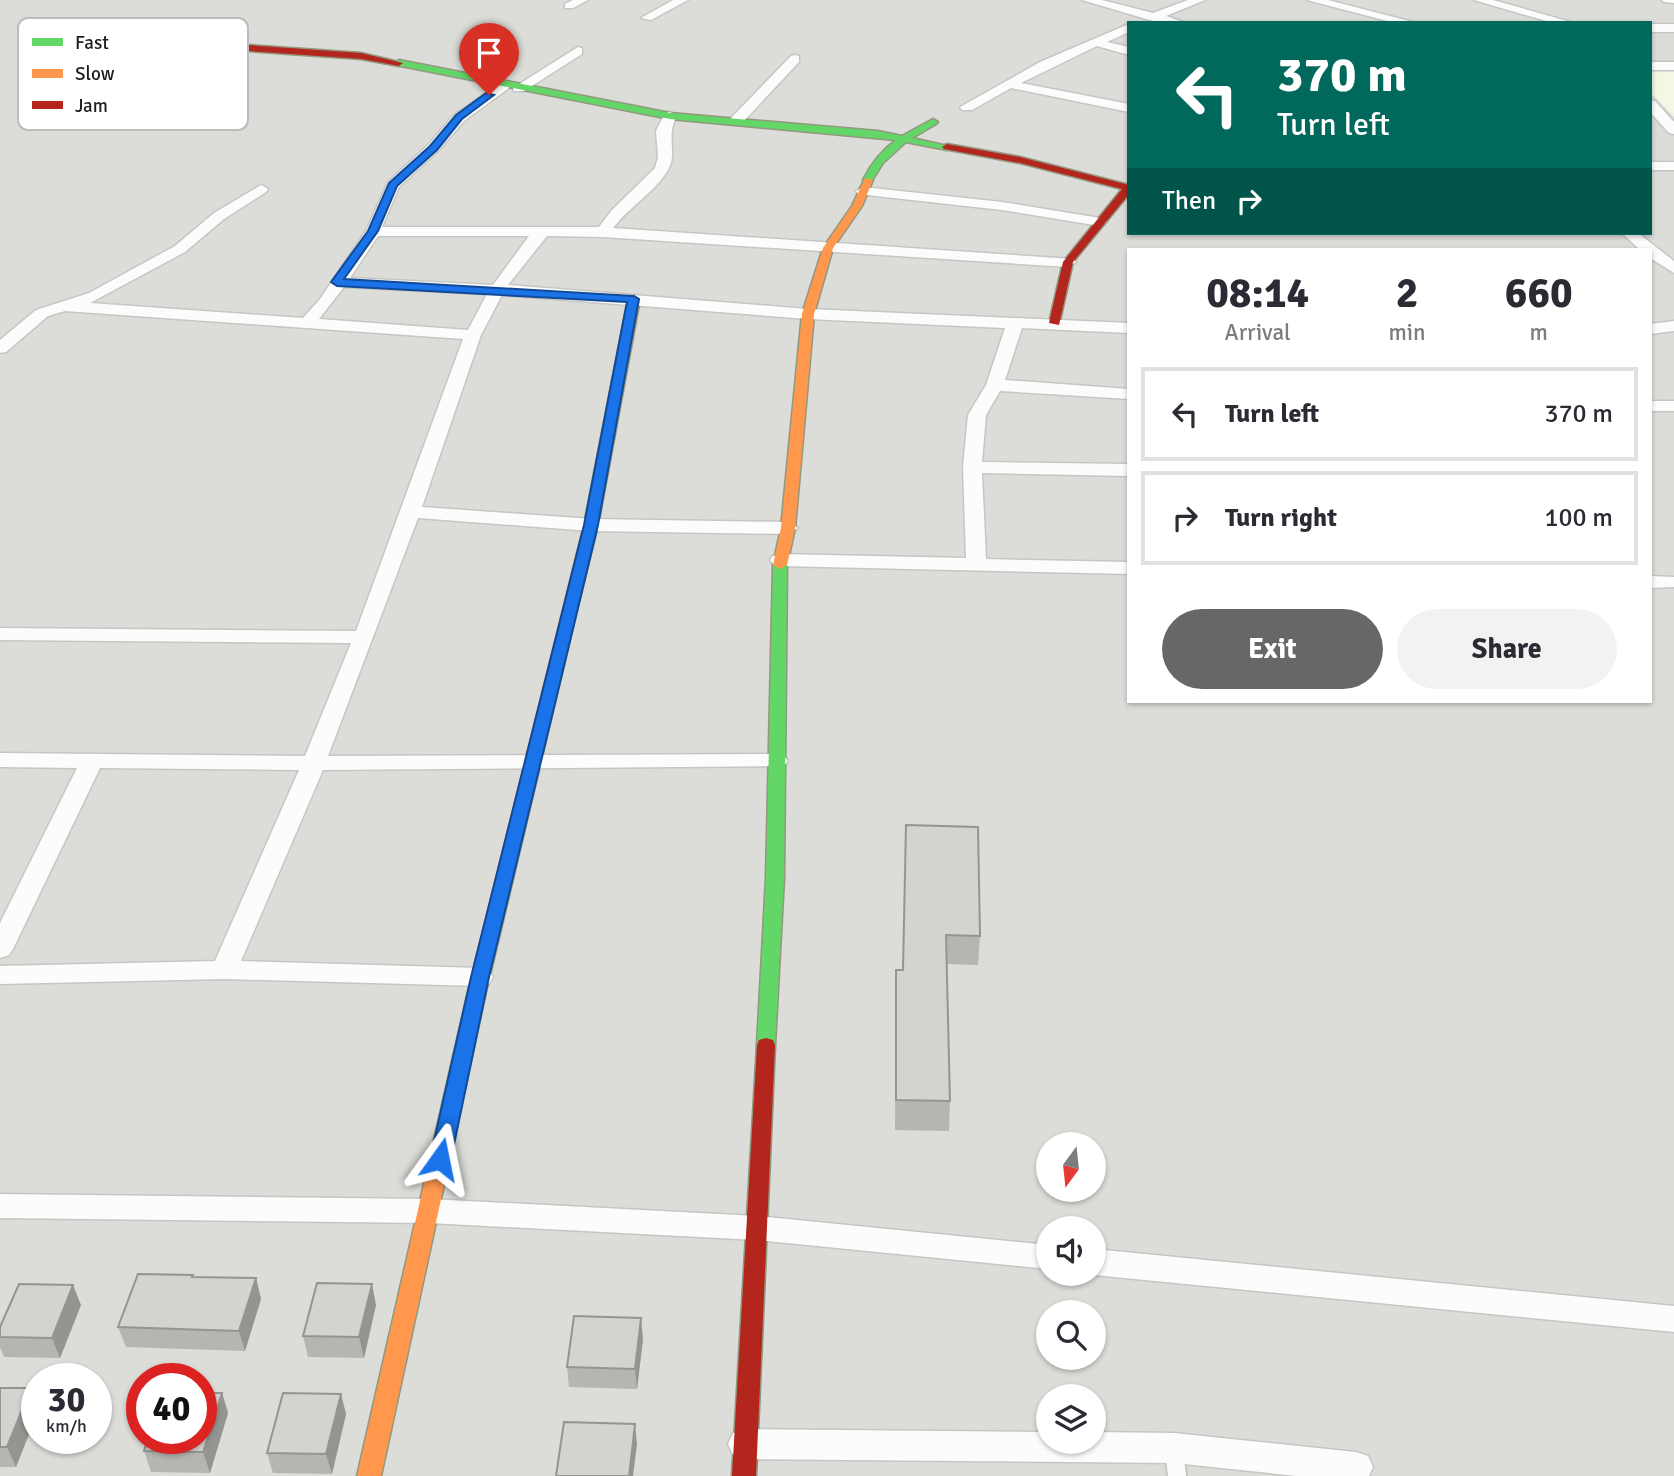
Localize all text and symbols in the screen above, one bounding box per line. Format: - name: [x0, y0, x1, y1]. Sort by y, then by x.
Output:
- legend: [18, 18, 248, 130]
- pin: [459, 23, 519, 95]
- text: Fast: [75, 31, 109, 55]
- icon: arrive: [470, 34, 508, 72]
- text: 370 m: [1277, 45, 1407, 105]
- icon: left: [1162, 49, 1253, 140]
- text: Slow: [75, 62, 115, 86]
- text: Jam: [75, 94, 108, 118]
- text: Turn left: [1277, 105, 1390, 144]
- icon: right: [1230, 182, 1268, 220]
- text: Then: [1162, 185, 1216, 217]
- text: 08:14: [1206, 268, 1309, 319]
- text: 2: [1396, 268, 1418, 319]
- text: 660: [1505, 268, 1573, 319]
- text: Arrival: [1225, 318, 1291, 347]
- text: min: [1388, 318, 1426, 347]
- text: m: [1530, 318, 1548, 347]
- icon: left: [1166, 395, 1204, 433]
- text: Turn left: [1225, 398, 1319, 430]
- text: 370 m: [1544, 398, 1613, 430]
- icon: right: [1166, 499, 1204, 537]
- text: Turn right: [1225, 502, 1337, 534]
- text: 100 m: [1544, 502, 1613, 534]
- button: Exit: [1162, 609, 1383, 689]
- button: Share: [1397, 609, 1617, 689]
- position arrow: [403, 1122, 477, 1196]
- north arrow: [1036, 1132, 1106, 1202]
- map controls: [1036, 1132, 1106, 1454]
- button: sound: [1036, 1216, 1106, 1286]
- button: search: [1036, 1300, 1106, 1370]
- speed limit sign: 40: [126, 1363, 217, 1454]
- text: 30: [48, 1378, 85, 1421]
- button: layers: [1036, 1384, 1106, 1454]
- text: km/h: [46, 1415, 87, 1437]

